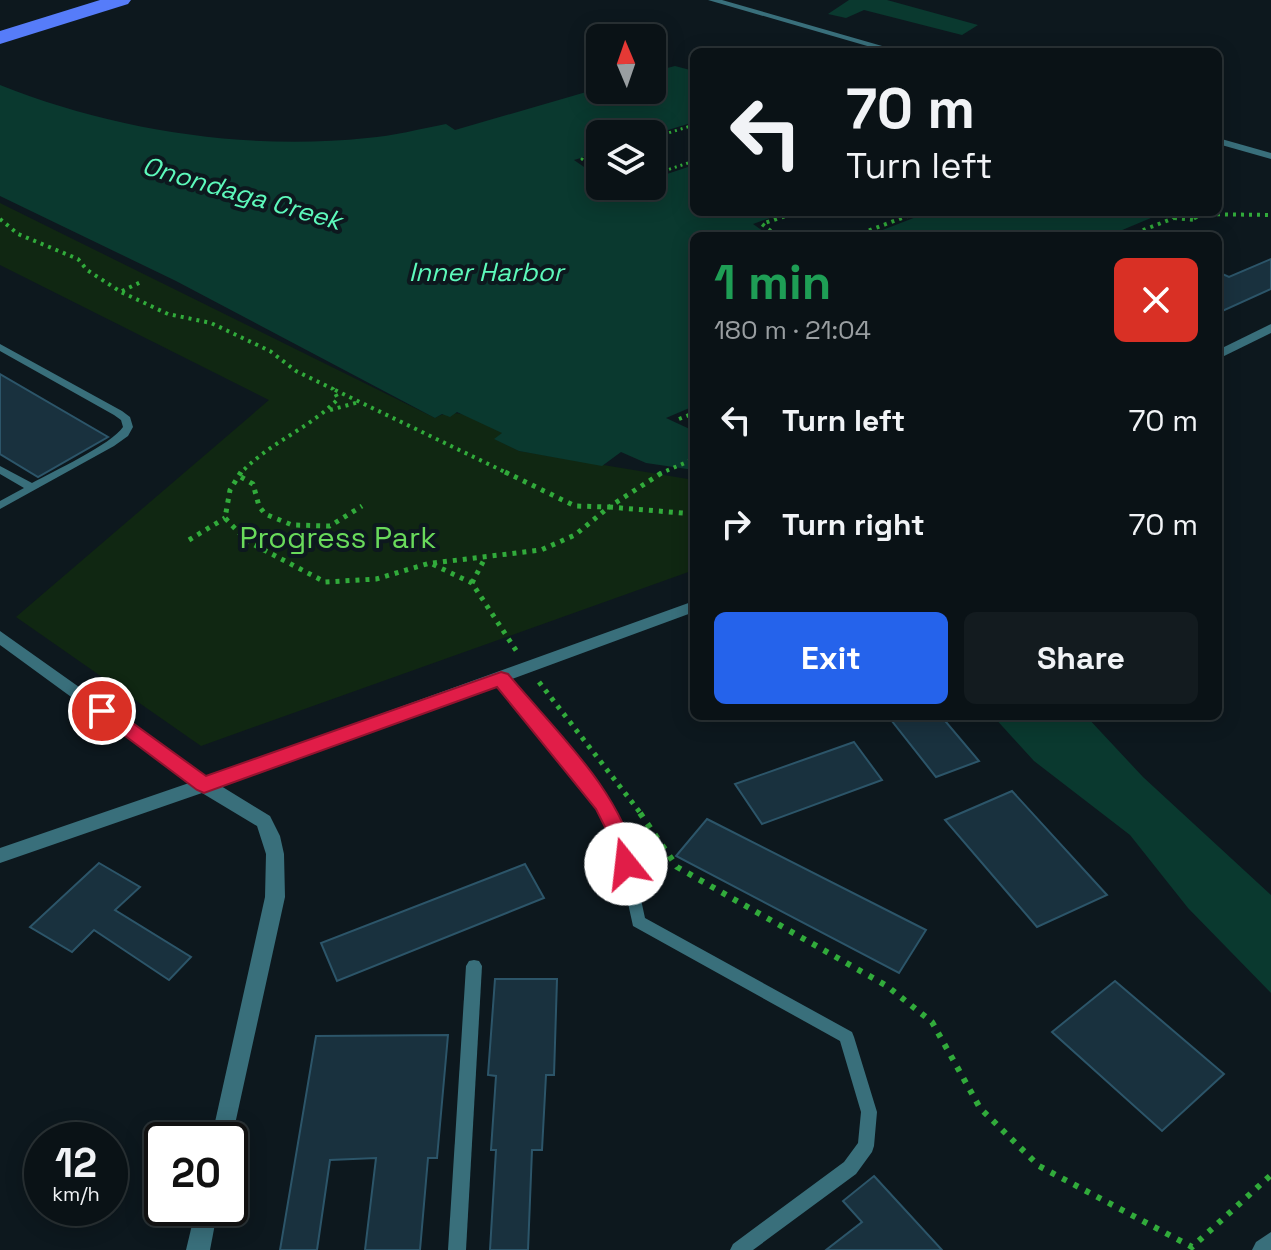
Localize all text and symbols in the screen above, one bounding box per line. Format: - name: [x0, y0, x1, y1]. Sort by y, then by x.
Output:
- north arrow: [586, 24, 666, 104]
- map controls: [586, 24, 666, 200]
- text: 70 m: [846, 73, 975, 144]
- icon: left: [714, 80, 818, 184]
- button: layers: [586, 120, 666, 200]
- text: Turn left: [846, 143, 993, 189]
- water label: Onondaga Creek: [138, 148, 348, 239]
- text: 1 min: [714, 252, 831, 313]
- water label: Inner Harbor: [409, 255, 566, 289]
- button: close: [1114, 258, 1198, 342]
- text: 180 m · 21:04: [714, 313, 871, 347]
- icon: left: [714, 398, 758, 442]
- text: Turn left: [782, 401, 905, 440]
- text: 70 m: [1129, 401, 1198, 440]
- icon: right: [714, 502, 758, 546]
- text: Turn right: [782, 505, 925, 544]
- text: 70 m: [1129, 505, 1198, 544]
- park label: Progress Park: [240, 518, 436, 557]
- button: Exit: [714, 612, 948, 704]
- button: Share: [964, 612, 1198, 704]
- pin: [68, 677, 136, 745]
- icon: arrive: [80, 689, 124, 733]
- position arrow: [584, 822, 668, 906]
- speed limit sign: 20: [144, 1122, 248, 1226]
- text: 12: [55, 1138, 97, 1189]
- text: km/h: [52, 1181, 100, 1207]

